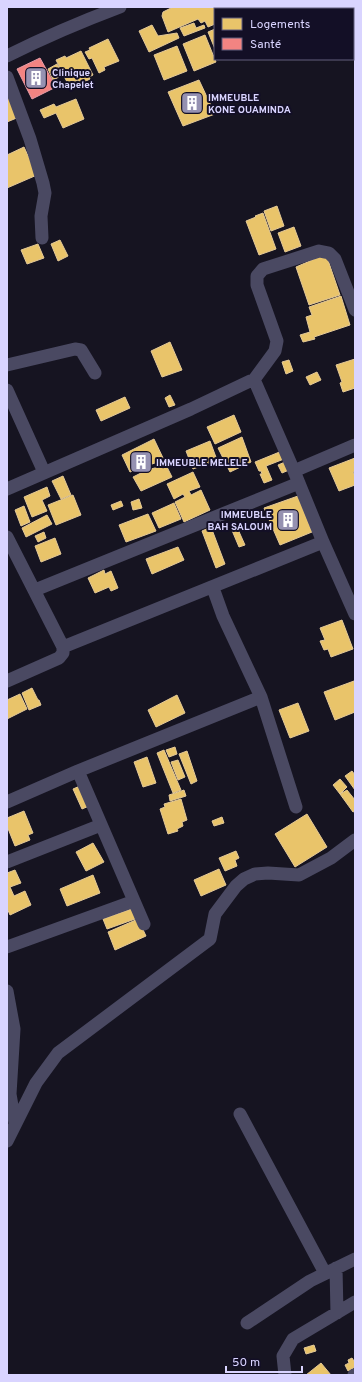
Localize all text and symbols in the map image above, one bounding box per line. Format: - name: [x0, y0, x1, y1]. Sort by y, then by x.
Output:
- legend: [214, 8, 354, 60]
- text: Logements: [250, 17, 310, 33]
- text: Santé: [250, 37, 281, 53]
- building icon: Clinique Chapelet: [23, 65, 49, 91]
- place label: Clinique Chapelet: [52, 67, 94, 92]
- building icon: IMMEUBLE KONE OUAMINDA: [179, 90, 205, 116]
- place label: IMMEUBLE KONE OUAMINDA: [208, 92, 291, 117]
- building icon: IMMEUBLE MELELE: [128, 449, 154, 475]
- place label: IMMEUBLE MELELE: [156, 457, 248, 470]
- building icon: IMMEUBLE BAH SALOUM: [275, 507, 301, 533]
- place label: IMMEUBLE BAH SALOUM: [208, 509, 272, 534]
- scale bar: [226, 1348, 302, 1374]
- text: 50 m: [232, 1355, 260, 1371]

